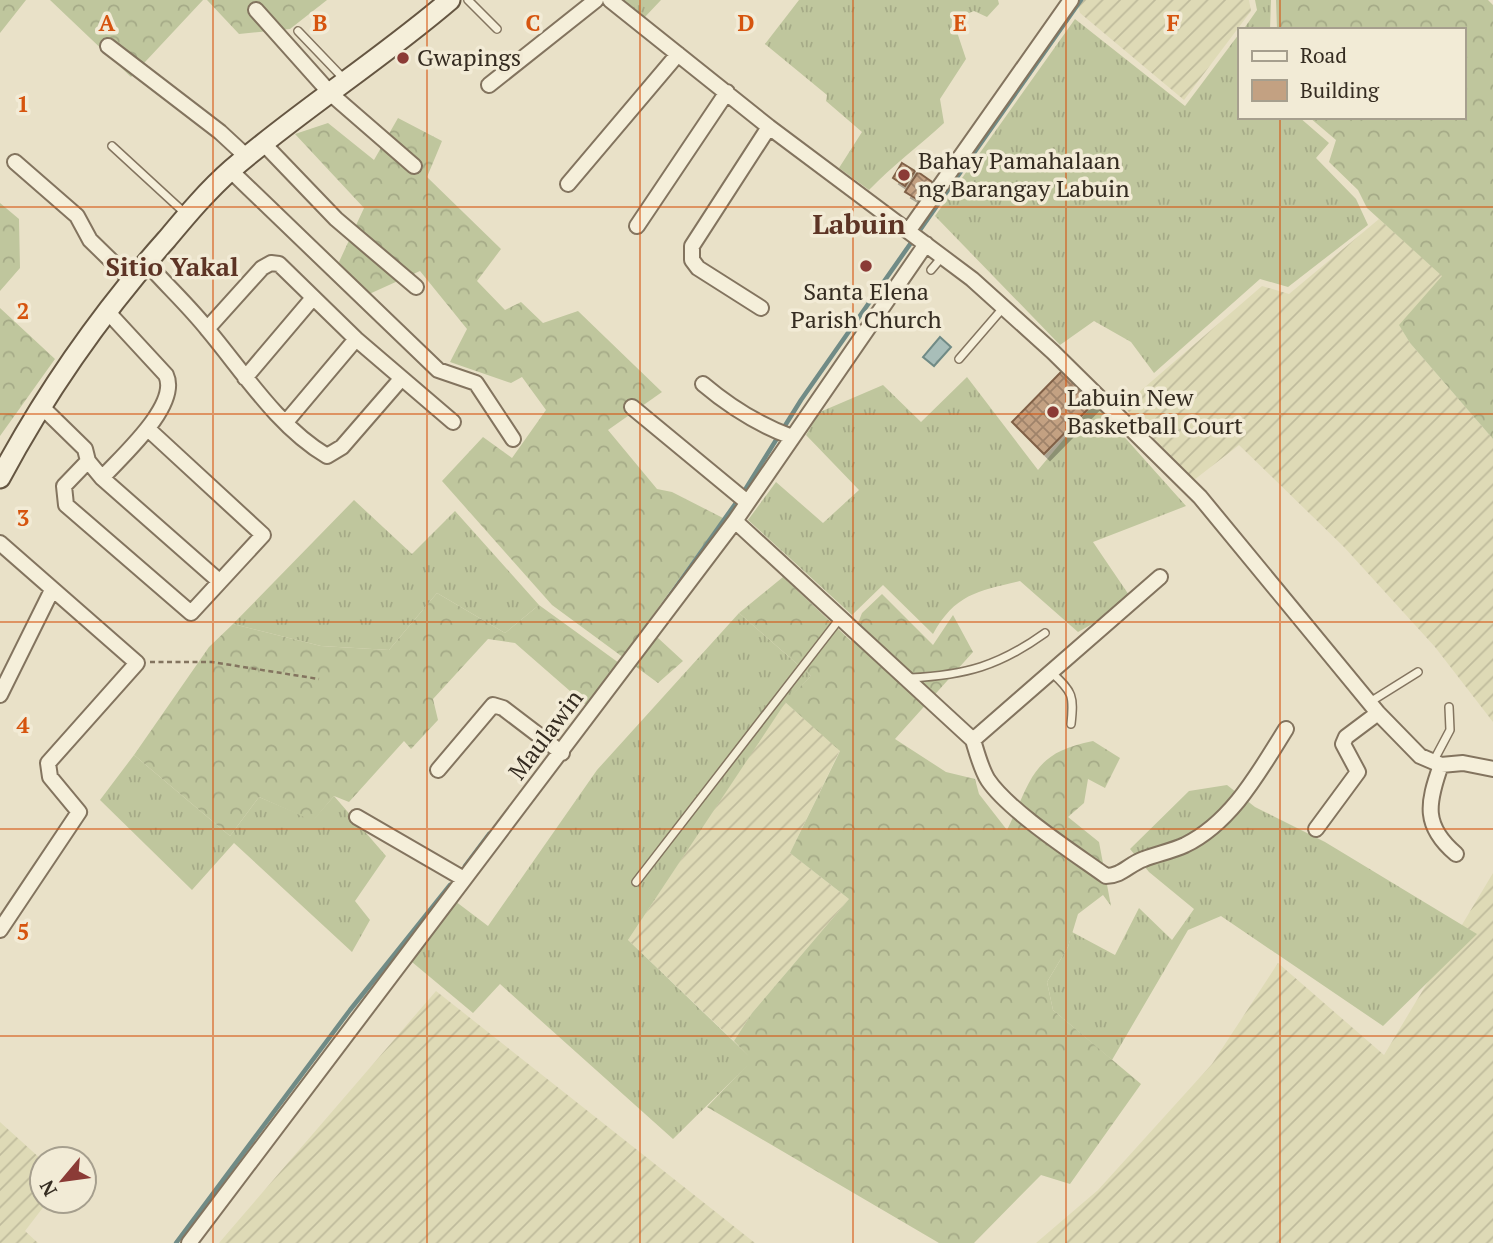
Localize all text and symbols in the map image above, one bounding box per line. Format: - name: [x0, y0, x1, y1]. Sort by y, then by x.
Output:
- text: A: [99, 7, 116, 38]
- text: B: [313, 7, 328, 38]
- text: C: [526, 7, 541, 38]
- text: D: [738, 7, 755, 38]
- text: E: [953, 7, 967, 38]
- text: F: [1166, 7, 1180, 38]
- legend: [1238, 28, 1465, 119]
- place label: Gwapings: [417, 41, 521, 73]
- text: Road: [1300, 41, 1347, 69]
- marker: Gwapings: [395, 50, 411, 66]
- text: Building: [1300, 76, 1380, 104]
- text: 1: [17, 88, 30, 119]
- place label: Bahay Pamahalaan ng Barangay Labuin: [918, 144, 1130, 204]
- marker: Bahay Pamahalaan ng Barangay Labuin: [896, 167, 912, 183]
- district label: Labuin: [812, 205, 906, 242]
- district label: Sitio Yakal: [105, 249, 239, 283]
- marker: Santa Elena Parish Church: [858, 258, 874, 274]
- place label: Santa Elena Parish Church: [791, 275, 941, 335]
- text: 2: [17, 295, 30, 326]
- place label: Labuin New Basketball Court: [1067, 381, 1243, 441]
- marker: Labuin New Basketball Court: [1045, 404, 1061, 420]
- text: 3: [17, 502, 30, 533]
- street label: Maulawin: [501, 683, 590, 786]
- text: 4: [17, 709, 30, 740]
- text: 5: [17, 916, 30, 947]
- north arrow: [28, 1145, 98, 1215]
- text: N: [33, 1176, 62, 1201]

